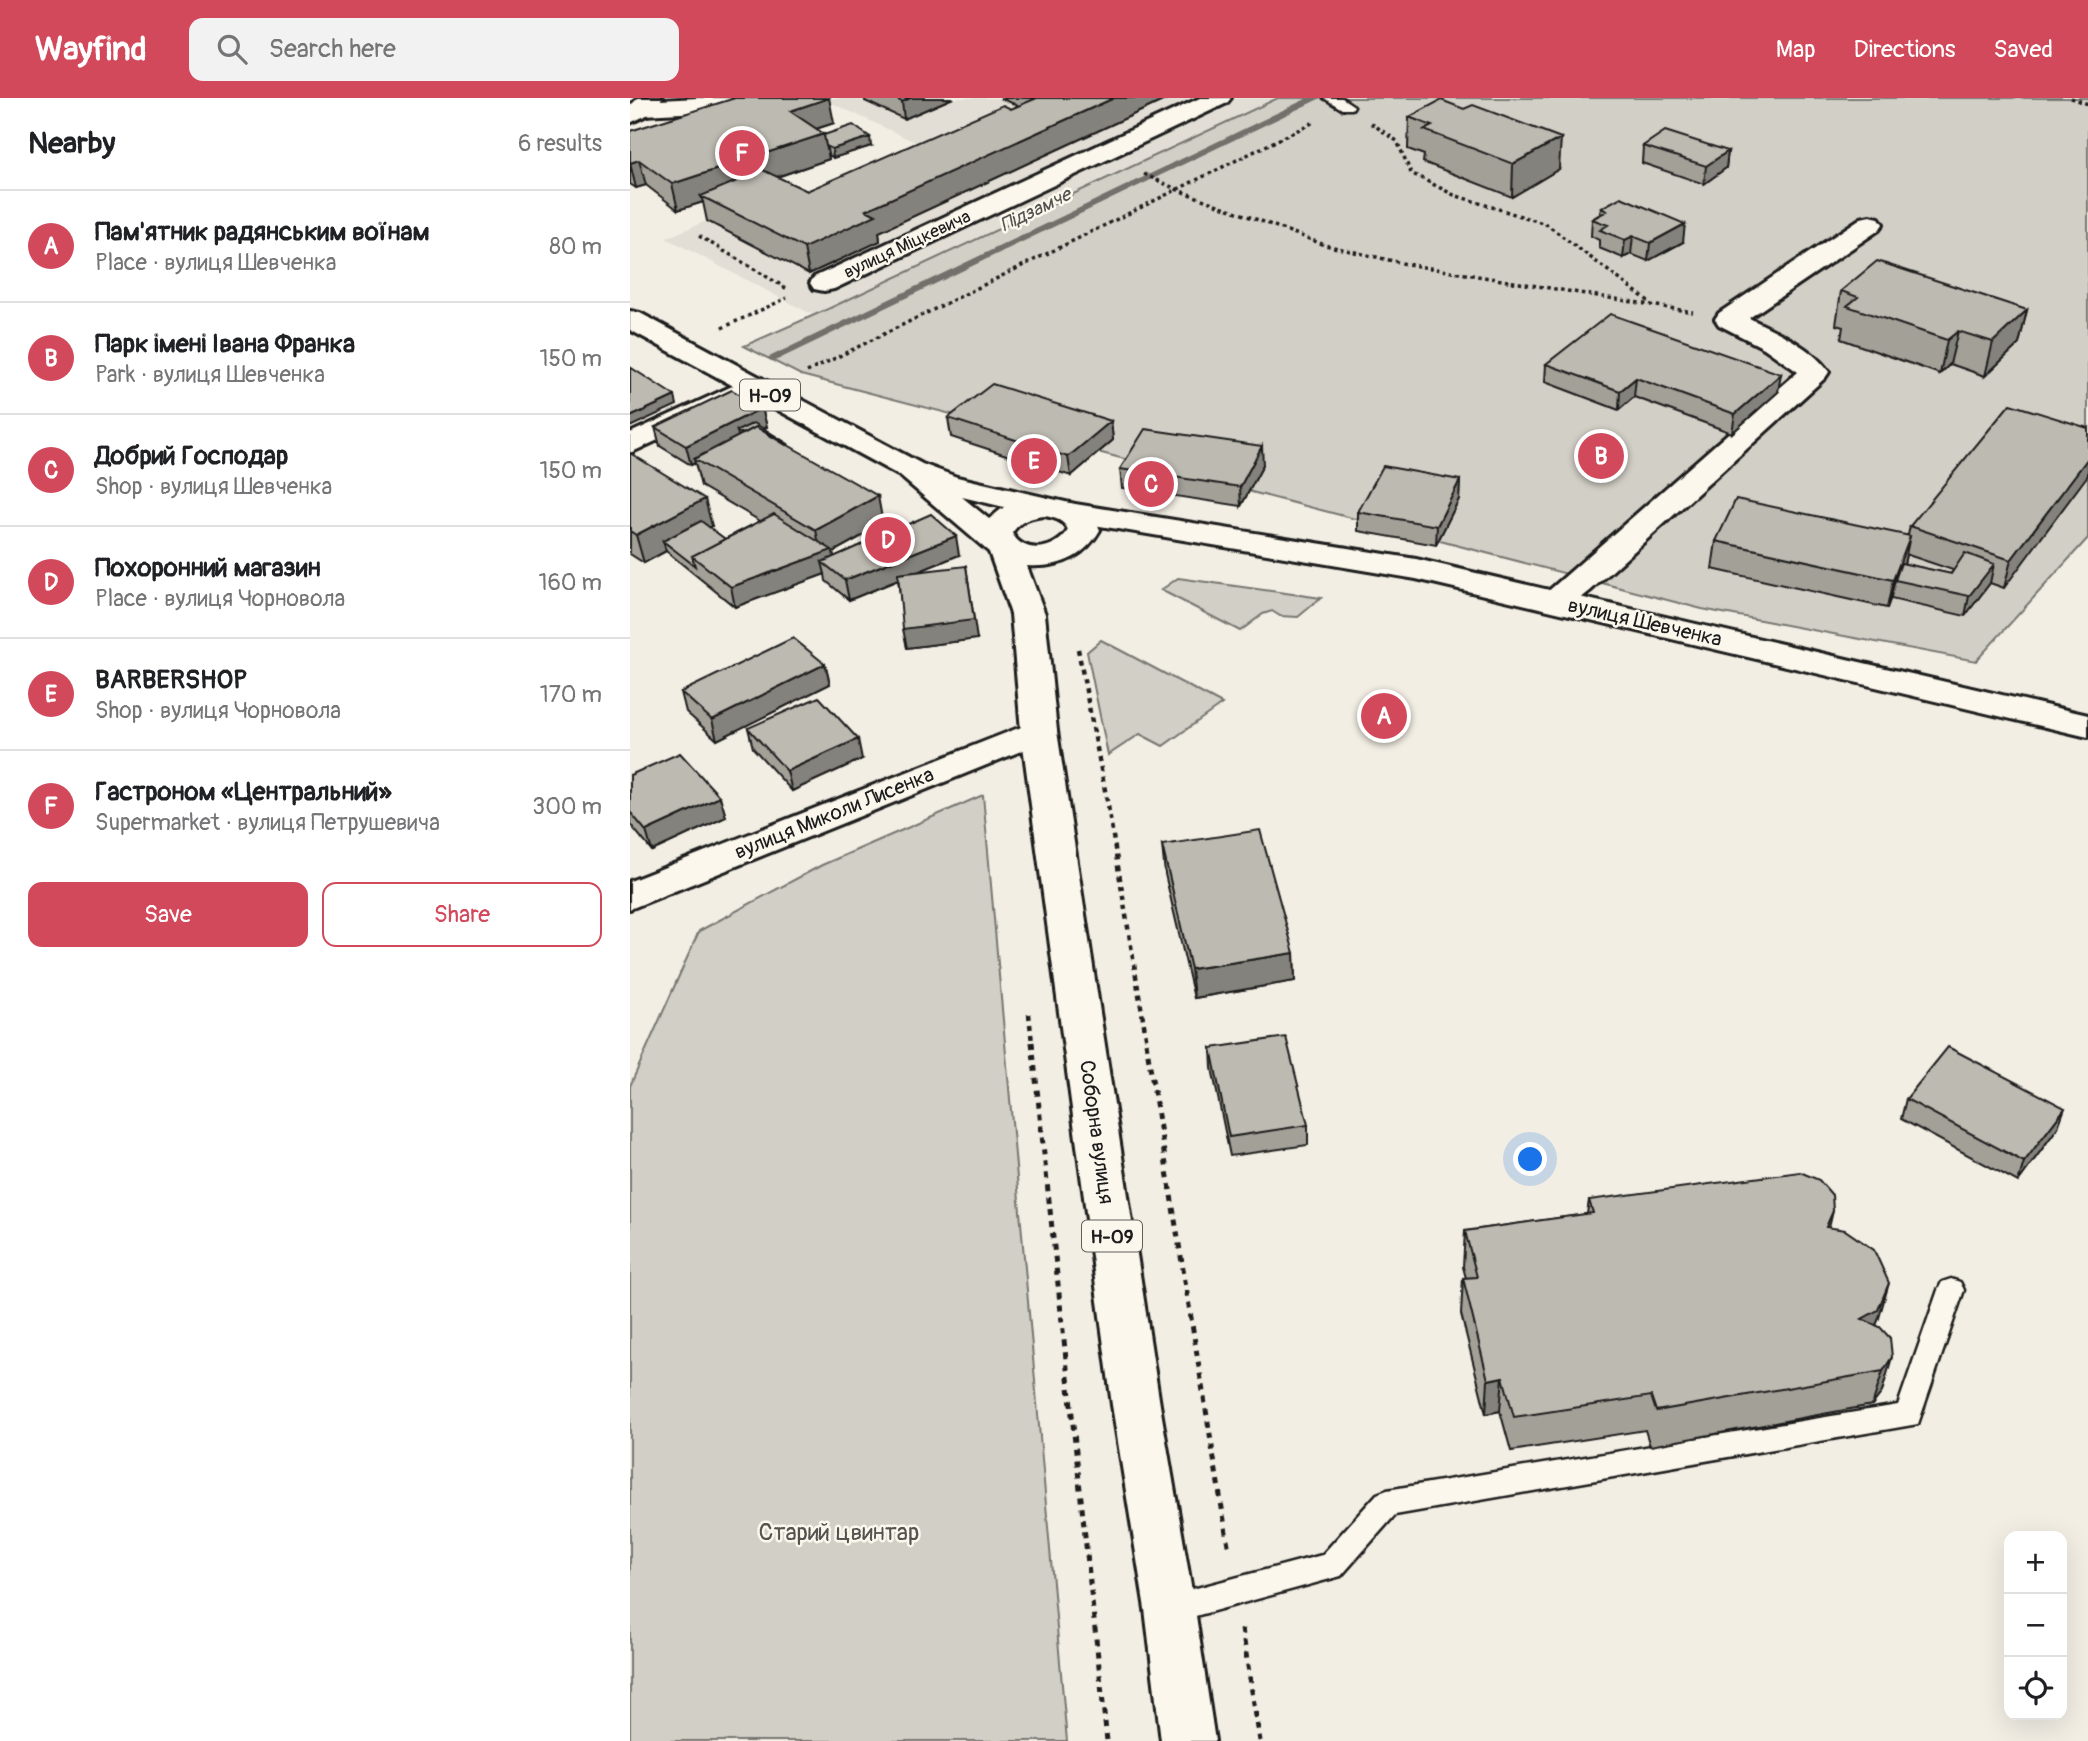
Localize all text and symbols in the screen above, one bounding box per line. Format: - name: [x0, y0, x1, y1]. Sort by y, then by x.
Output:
- search box: [189, 18, 679, 81]
- text: Wayfind: [35, 29, 147, 70]
- icon: search: [213, 30, 251, 68]
- text: Search here: [269, 33, 396, 65]
- text: Map: [1776, 35, 1816, 64]
- text: Directions: [1854, 35, 1955, 64]
- text: Saved: [1993, 35, 2053, 64]
- text: Nearby: [28, 125, 115, 162]
- pin: F: [719, 127, 765, 179]
- text: 6 results: [518, 129, 602, 158]
- water label: Підзамче: [996, 182, 1076, 237]
- street label: вулиця Міцкевича: [840, 205, 974, 284]
- text: Пам'ятник радянським воїнам: [95, 216, 430, 248]
- text: A: [44, 232, 58, 261]
- text: 80 m: [549, 232, 602, 261]
- text: Place · вулиця Шевченка: [95, 248, 336, 277]
- text: Парк імені Івана Франка: [95, 328, 355, 360]
- text: B: [44, 344, 58, 373]
- text: 150 m: [539, 344, 602, 373]
- text: Park · вулиця Шевченка: [95, 360, 325, 389]
- road number: Н-09: [740, 380, 800, 410]
- pin: B: [1578, 430, 1624, 482]
- pin: E: [1011, 435, 1057, 487]
- text: Добрий Господар: [95, 440, 288, 472]
- text: C: [44, 456, 58, 485]
- text: 150 m: [539, 456, 602, 485]
- pin: C: [1128, 458, 1174, 510]
- text: Shop · вулиця Шевченка: [95, 472, 332, 501]
- pin: D: [865, 514, 911, 566]
- text: Похоронний магазин: [95, 552, 321, 584]
- text: D: [44, 568, 58, 597]
- text: 160 m: [538, 568, 602, 597]
- text: Place · вулиця Чорновола: [95, 584, 345, 613]
- street label: вулиця Шевченка: [1565, 592, 1725, 653]
- text: BARBERSHOP: [95, 664, 247, 696]
- text: E: [45, 680, 57, 709]
- text: 170 m: [540, 680, 602, 709]
- pin: A: [1361, 690, 1407, 742]
- text: Shop · вулиця Чорновола: [95, 696, 341, 725]
- street label: вулиця Миколи Лисенка: [730, 761, 938, 866]
- text: Гастроном «Центральний»: [95, 776, 392, 808]
- text: F: [44, 792, 58, 821]
- text: 300 m: [532, 792, 602, 821]
- text: Supermarket · вулиця Петрушевича: [95, 808, 440, 837]
- button: Save: [28, 882, 308, 947]
- button: Share: [322, 882, 602, 947]
- street label: Соборна вулиця: [1073, 1058, 1120, 1206]
- your location: [1513, 1142, 1547, 1176]
- road number: Н-09: [1082, 1220, 1142, 1252]
- park label: Старий цвинтар: [759, 1518, 919, 1547]
- map controls: [2004, 1531, 2067, 1720]
- button: +: [2004, 1531, 2067, 1594]
- button: −: [2004, 1594, 2067, 1657]
- button: locate: [2004, 1657, 2067, 1720]

